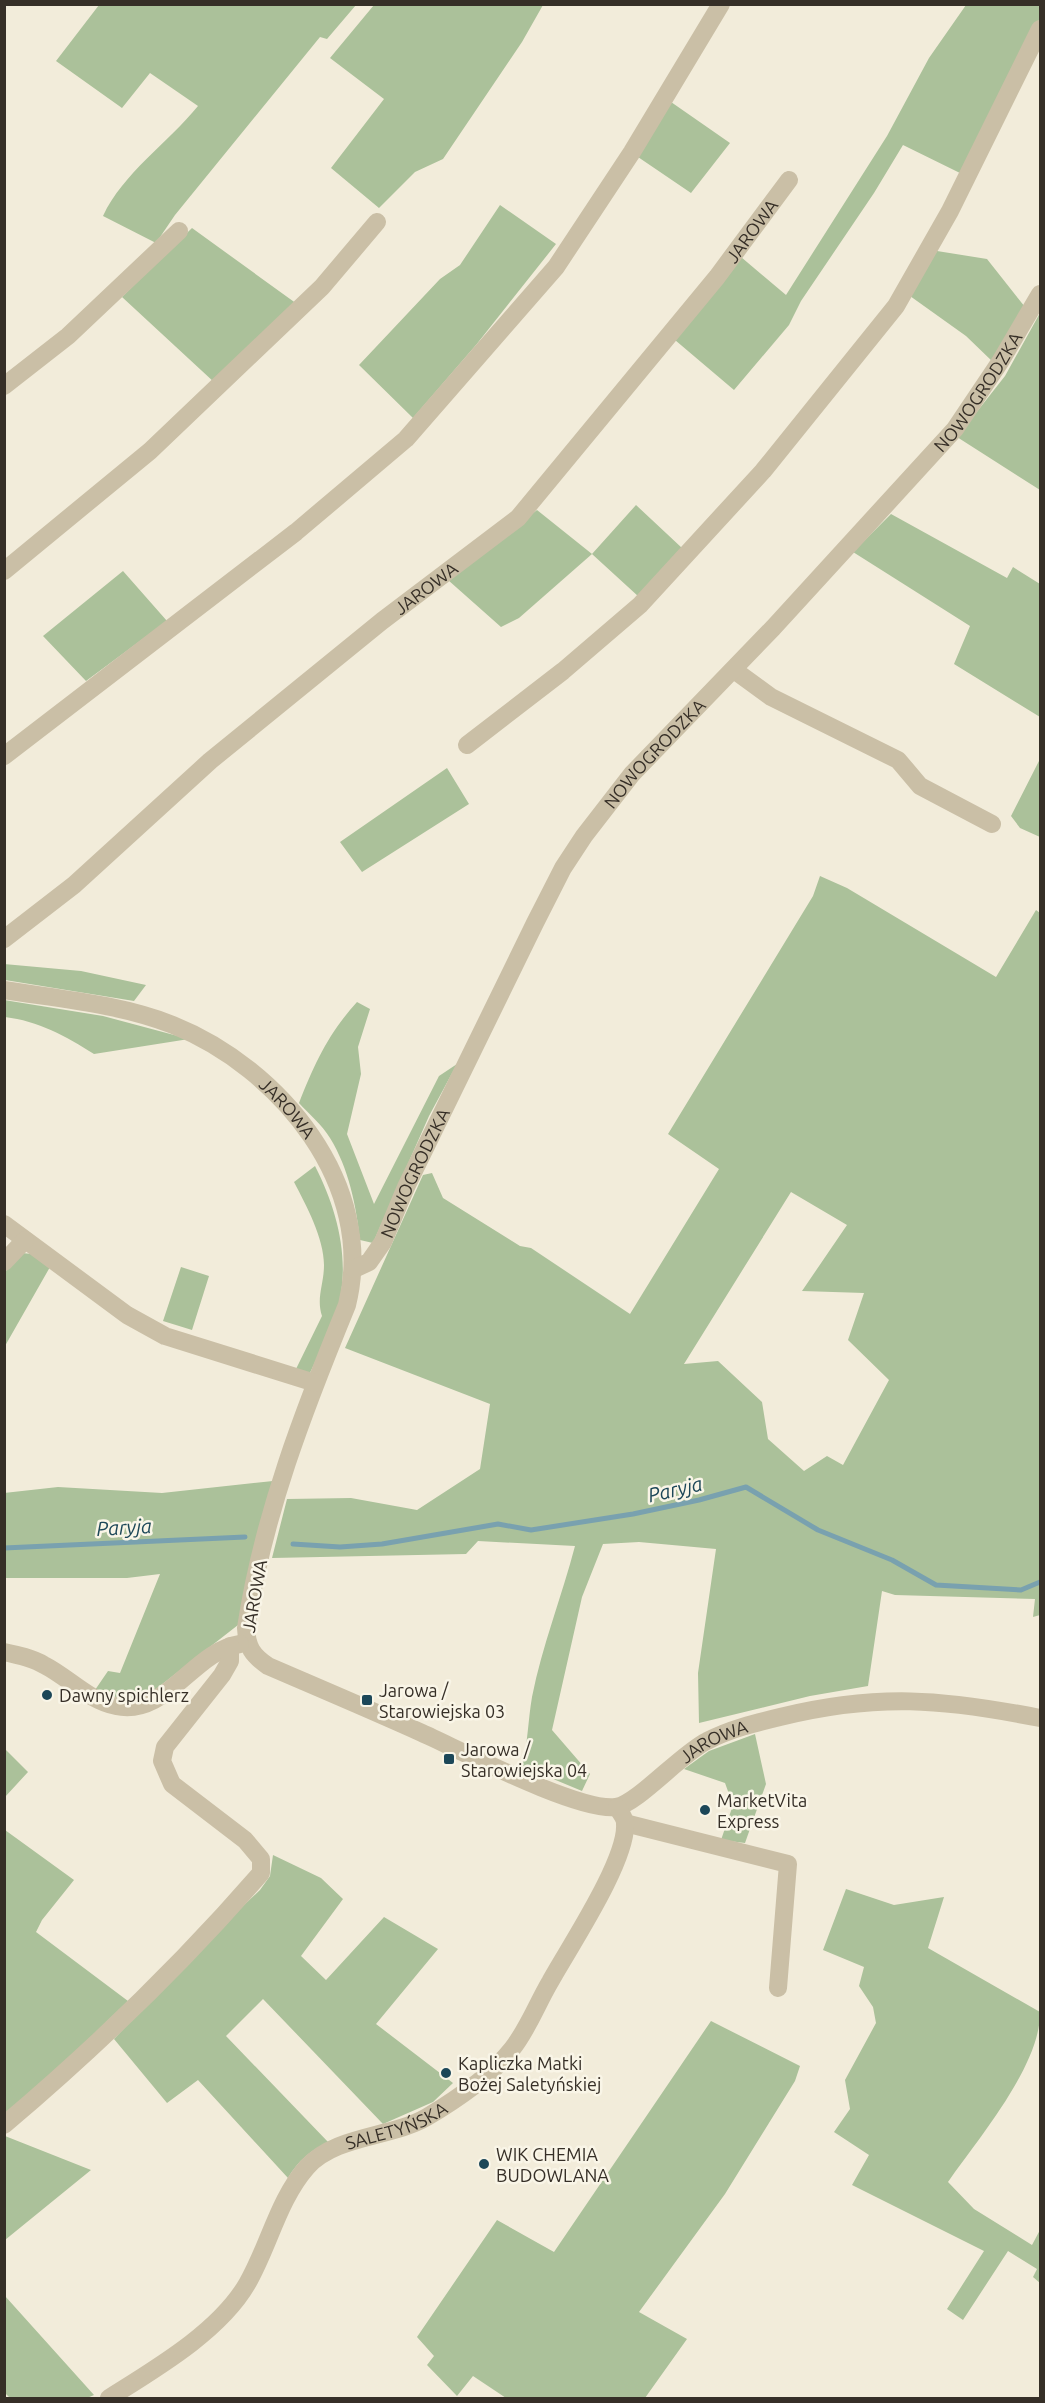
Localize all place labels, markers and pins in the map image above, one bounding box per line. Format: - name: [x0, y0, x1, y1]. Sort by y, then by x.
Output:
- place label: Jarowa / Starowiejska 03: [379, 1680, 505, 1721]
- place label: Dawny spichlerz: [59, 1685, 189, 1705]
- marker: Dawny spichlerz: [40, 1688, 54, 1702]
- marker: Jarowa / Starowiejska 03: [360, 1693, 374, 1707]
- place label: Jarowa / Starowiejska 04: [461, 1739, 587, 1780]
- marker: Jarowa / Starowiejska 04: [442, 1752, 456, 1766]
- place label: MarketVita Express: [717, 1790, 807, 1831]
- marker: MarketVita Express: [698, 1803, 712, 1817]
- place label: Kapliczka Matki Bożej Saletyńskiej: [458, 2053, 601, 2094]
- marker: Kapliczka Matki Bożej Saletyńskiej: [439, 2066, 453, 2080]
- place label: WIK CHEMIA BUDOWLANA: [496, 2144, 609, 2185]
- marker: WIK CHEMIA BUDOWLANA: [477, 2157, 491, 2171]

